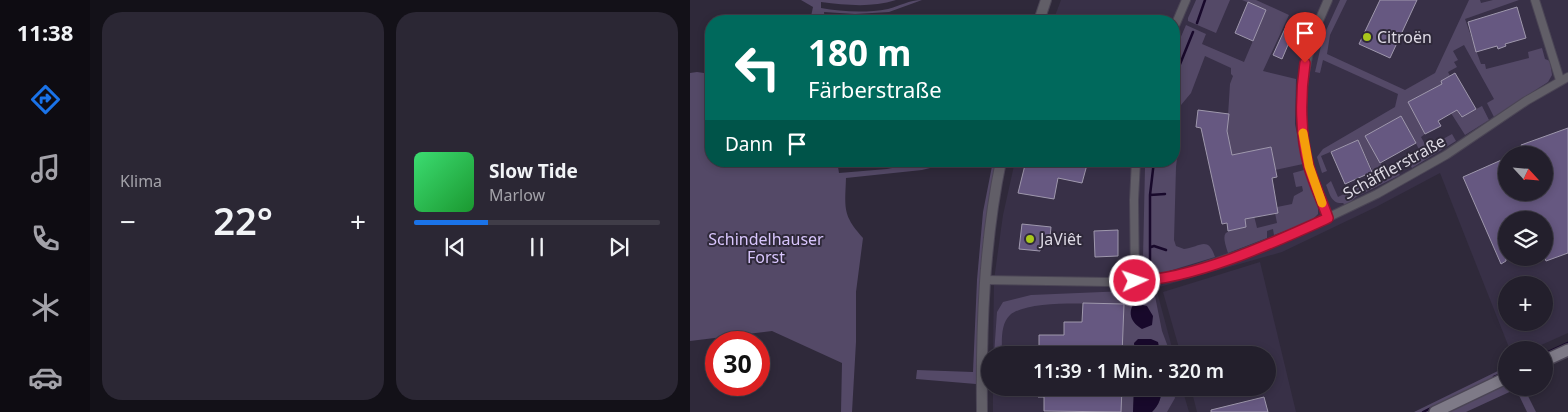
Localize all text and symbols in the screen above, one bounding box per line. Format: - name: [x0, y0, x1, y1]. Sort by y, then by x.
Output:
- pin: [1284, 12, 1326, 63]
- text: 11:38: [17, 17, 73, 47]
- icon: arrive: [1291, 19, 1319, 47]
- place label: Citroën: [1377, 26, 1432, 48]
- text: 180 m: [808, 29, 911, 76]
- marker: Citroën: [1361, 31, 1373, 43]
- icon: left: [725, 35, 790, 100]
- text: Färberstraße: [808, 74, 942, 104]
- icon: directions: [28, 82, 63, 117]
- icon: arrive: [783, 130, 811, 158]
- street label: Schäfflerstraße: [1339, 130, 1449, 204]
- text: Dann: [725, 131, 773, 157]
- north arrow: [1498, 146, 1552, 201]
- map controls: [1498, 146, 1553, 396]
- icon: music: [28, 151, 63, 186]
- text: Slow Tide: [489, 158, 578, 184]
- text: Klima: [120, 170, 162, 192]
- text: Marlow: [489, 184, 545, 206]
- text: 22°: [213, 194, 273, 246]
- text: −: [120, 202, 136, 240]
- text: +: [350, 202, 366, 240]
- button: layers: [1498, 211, 1553, 266]
- icon: phone: [28, 221, 63, 256]
- park label: Schindelhauser Forst: [708, 228, 824, 268]
- place label: JaViêt: [1038, 228, 1082, 250]
- icon: previous: [441, 233, 469, 261]
- icon: pause: [523, 233, 551, 261]
- icon: next: [605, 233, 633, 261]
- marker: JaViêt: [1024, 233, 1036, 245]
- position arrow: [1108, 254, 1160, 306]
- button: +: [1498, 276, 1553, 331]
- icon: climate: [28, 290, 63, 325]
- speed limit sign: 30: [705, 331, 770, 396]
- button: −: [1498, 341, 1553, 396]
- text: 11:39 · 1 Min. · 320 m: [1033, 358, 1224, 384]
- icon: car: [28, 360, 63, 395]

